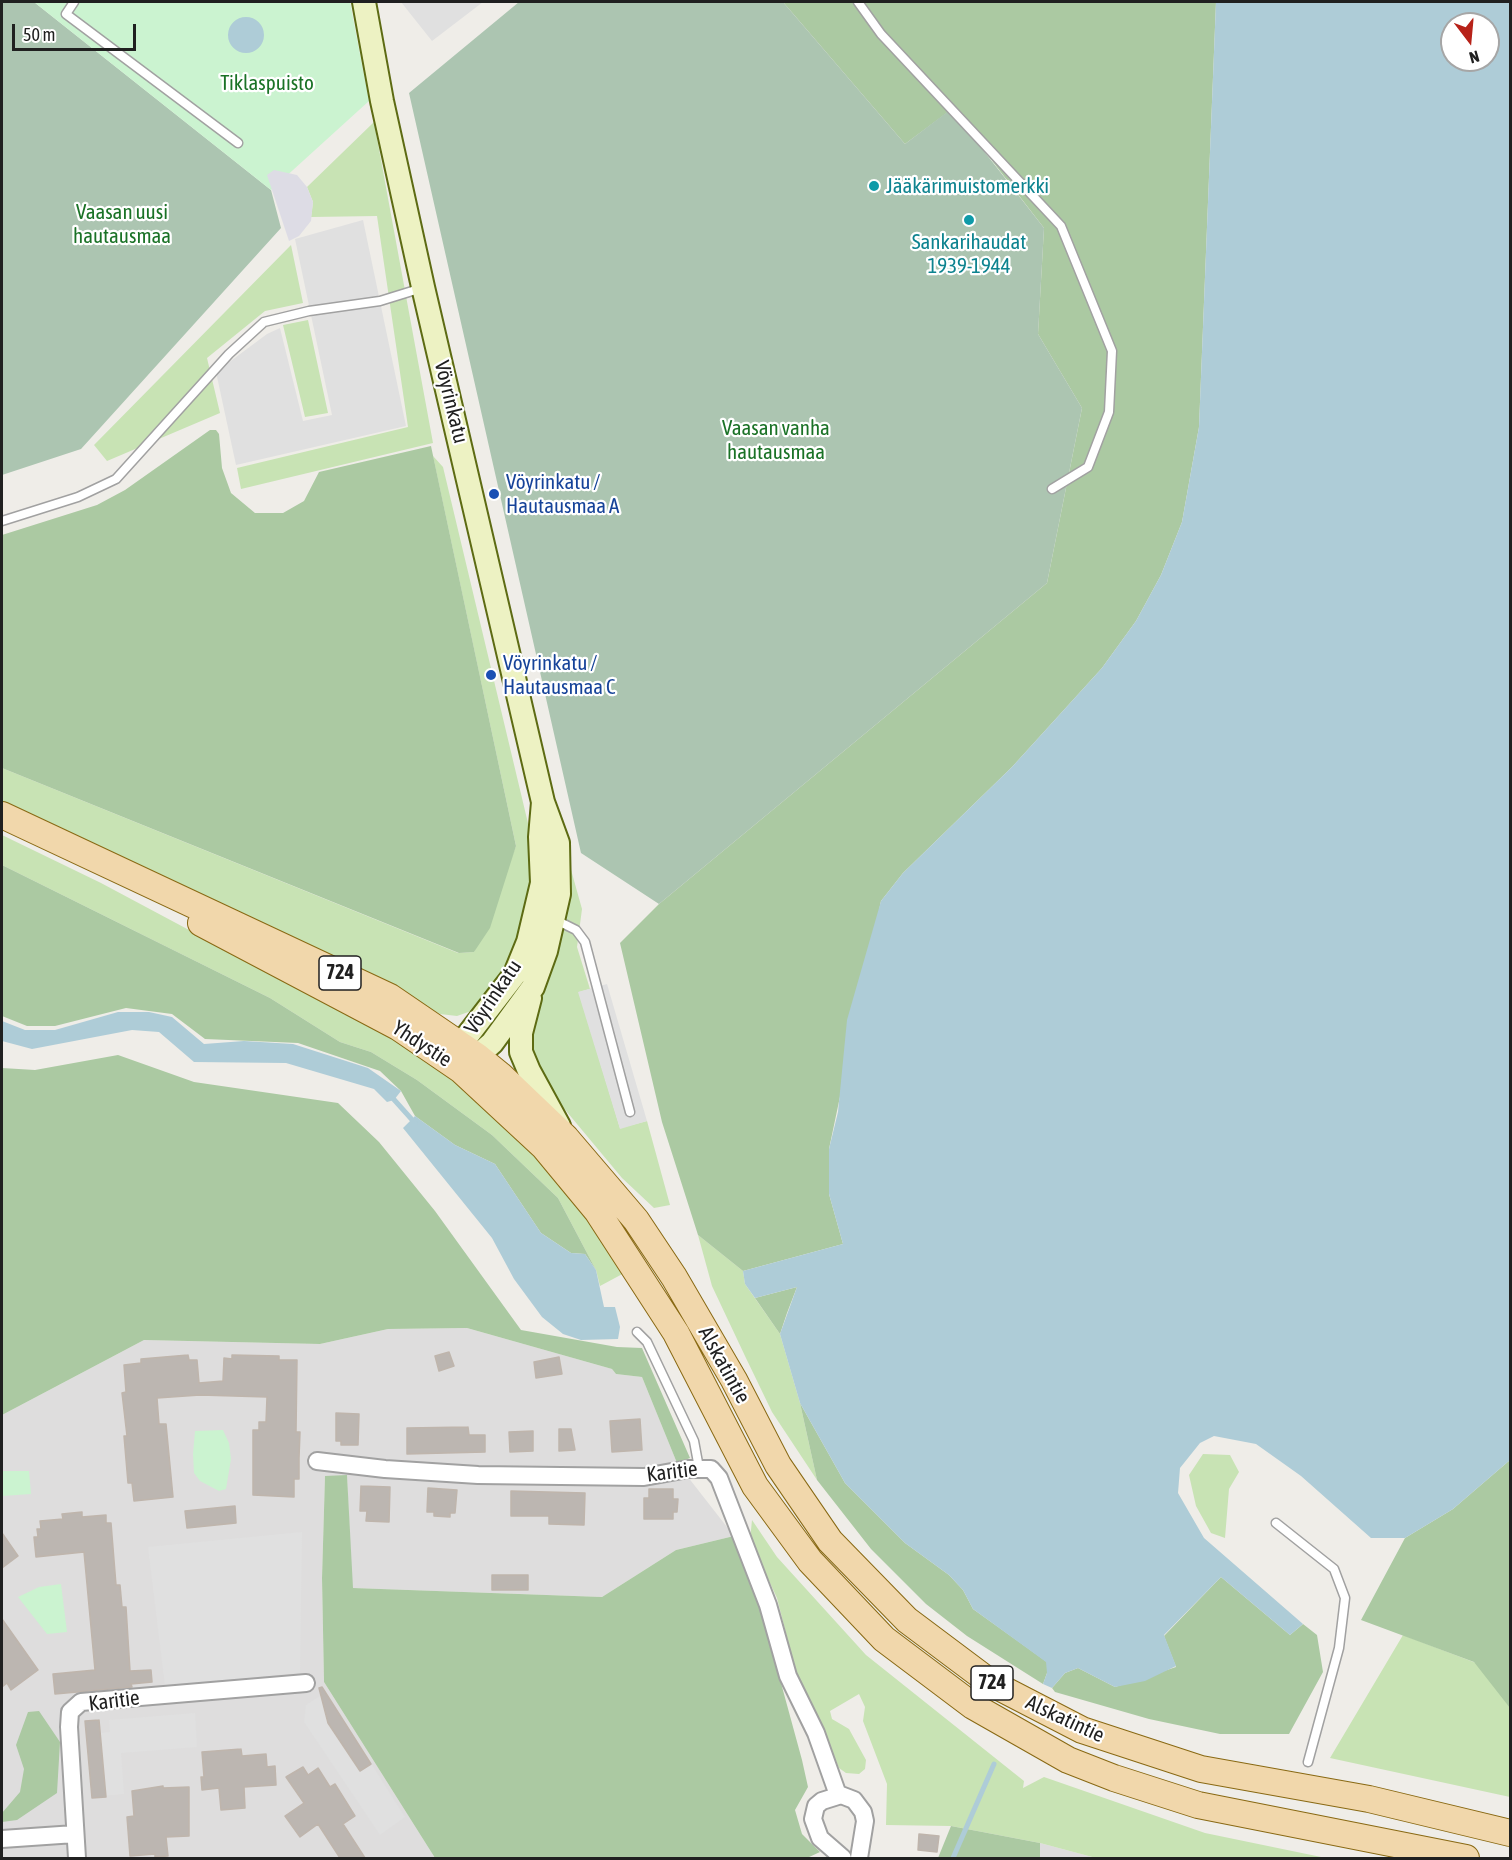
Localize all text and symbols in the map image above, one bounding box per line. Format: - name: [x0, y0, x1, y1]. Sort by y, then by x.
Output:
- scale bar: [15, 12, 140, 50]
- north arrow: [1440, 12, 1500, 72]
- text: 50 m: [23, 24, 55, 45]
- text: N: [1467, 47, 1481, 67]
- park label: Tiklaspuisto: [220, 70, 314, 96]
- place label: Jääkärimuistomerkki: [886, 173, 1049, 199]
- marker: Jääkärimuistomerkki: [867, 179, 881, 193]
- park label: Vaasan uusi hautausmaa: [73, 199, 171, 249]
- marker: Sankarihaudat 1939-1944: [962, 213, 976, 227]
- place label: Sankarihaudat 1939-1944: [912, 229, 1026, 279]
- street label: Vöyrinkatu: [429, 358, 473, 446]
- park label: Vaasan vanha hautausmaa: [722, 415, 830, 465]
- place label: Vöyrinkatu / Hautausmaa A: [506, 469, 619, 519]
- marker: Vöyrinkatu / Hautausmaa A: [487, 487, 501, 501]
- place label: Vöyrinkatu / Hautausmaa C: [503, 650, 615, 700]
- marker: Vöyrinkatu / Hautausmaa C: [484, 668, 498, 682]
- street label: Vöyrinkatu: [459, 955, 527, 1039]
- road number: 724: [319, 956, 361, 990]
- street label: Yhdystie: [387, 1015, 457, 1073]
- street label: Alskatintie: [693, 1322, 755, 1408]
- street label: Karitie: [645, 1456, 699, 1488]
- road number: 724: [971, 1666, 1013, 1700]
- street label: Karitie: [87, 1685, 141, 1717]
- street label: Alskatintie: [1022, 1690, 1108, 1748]

